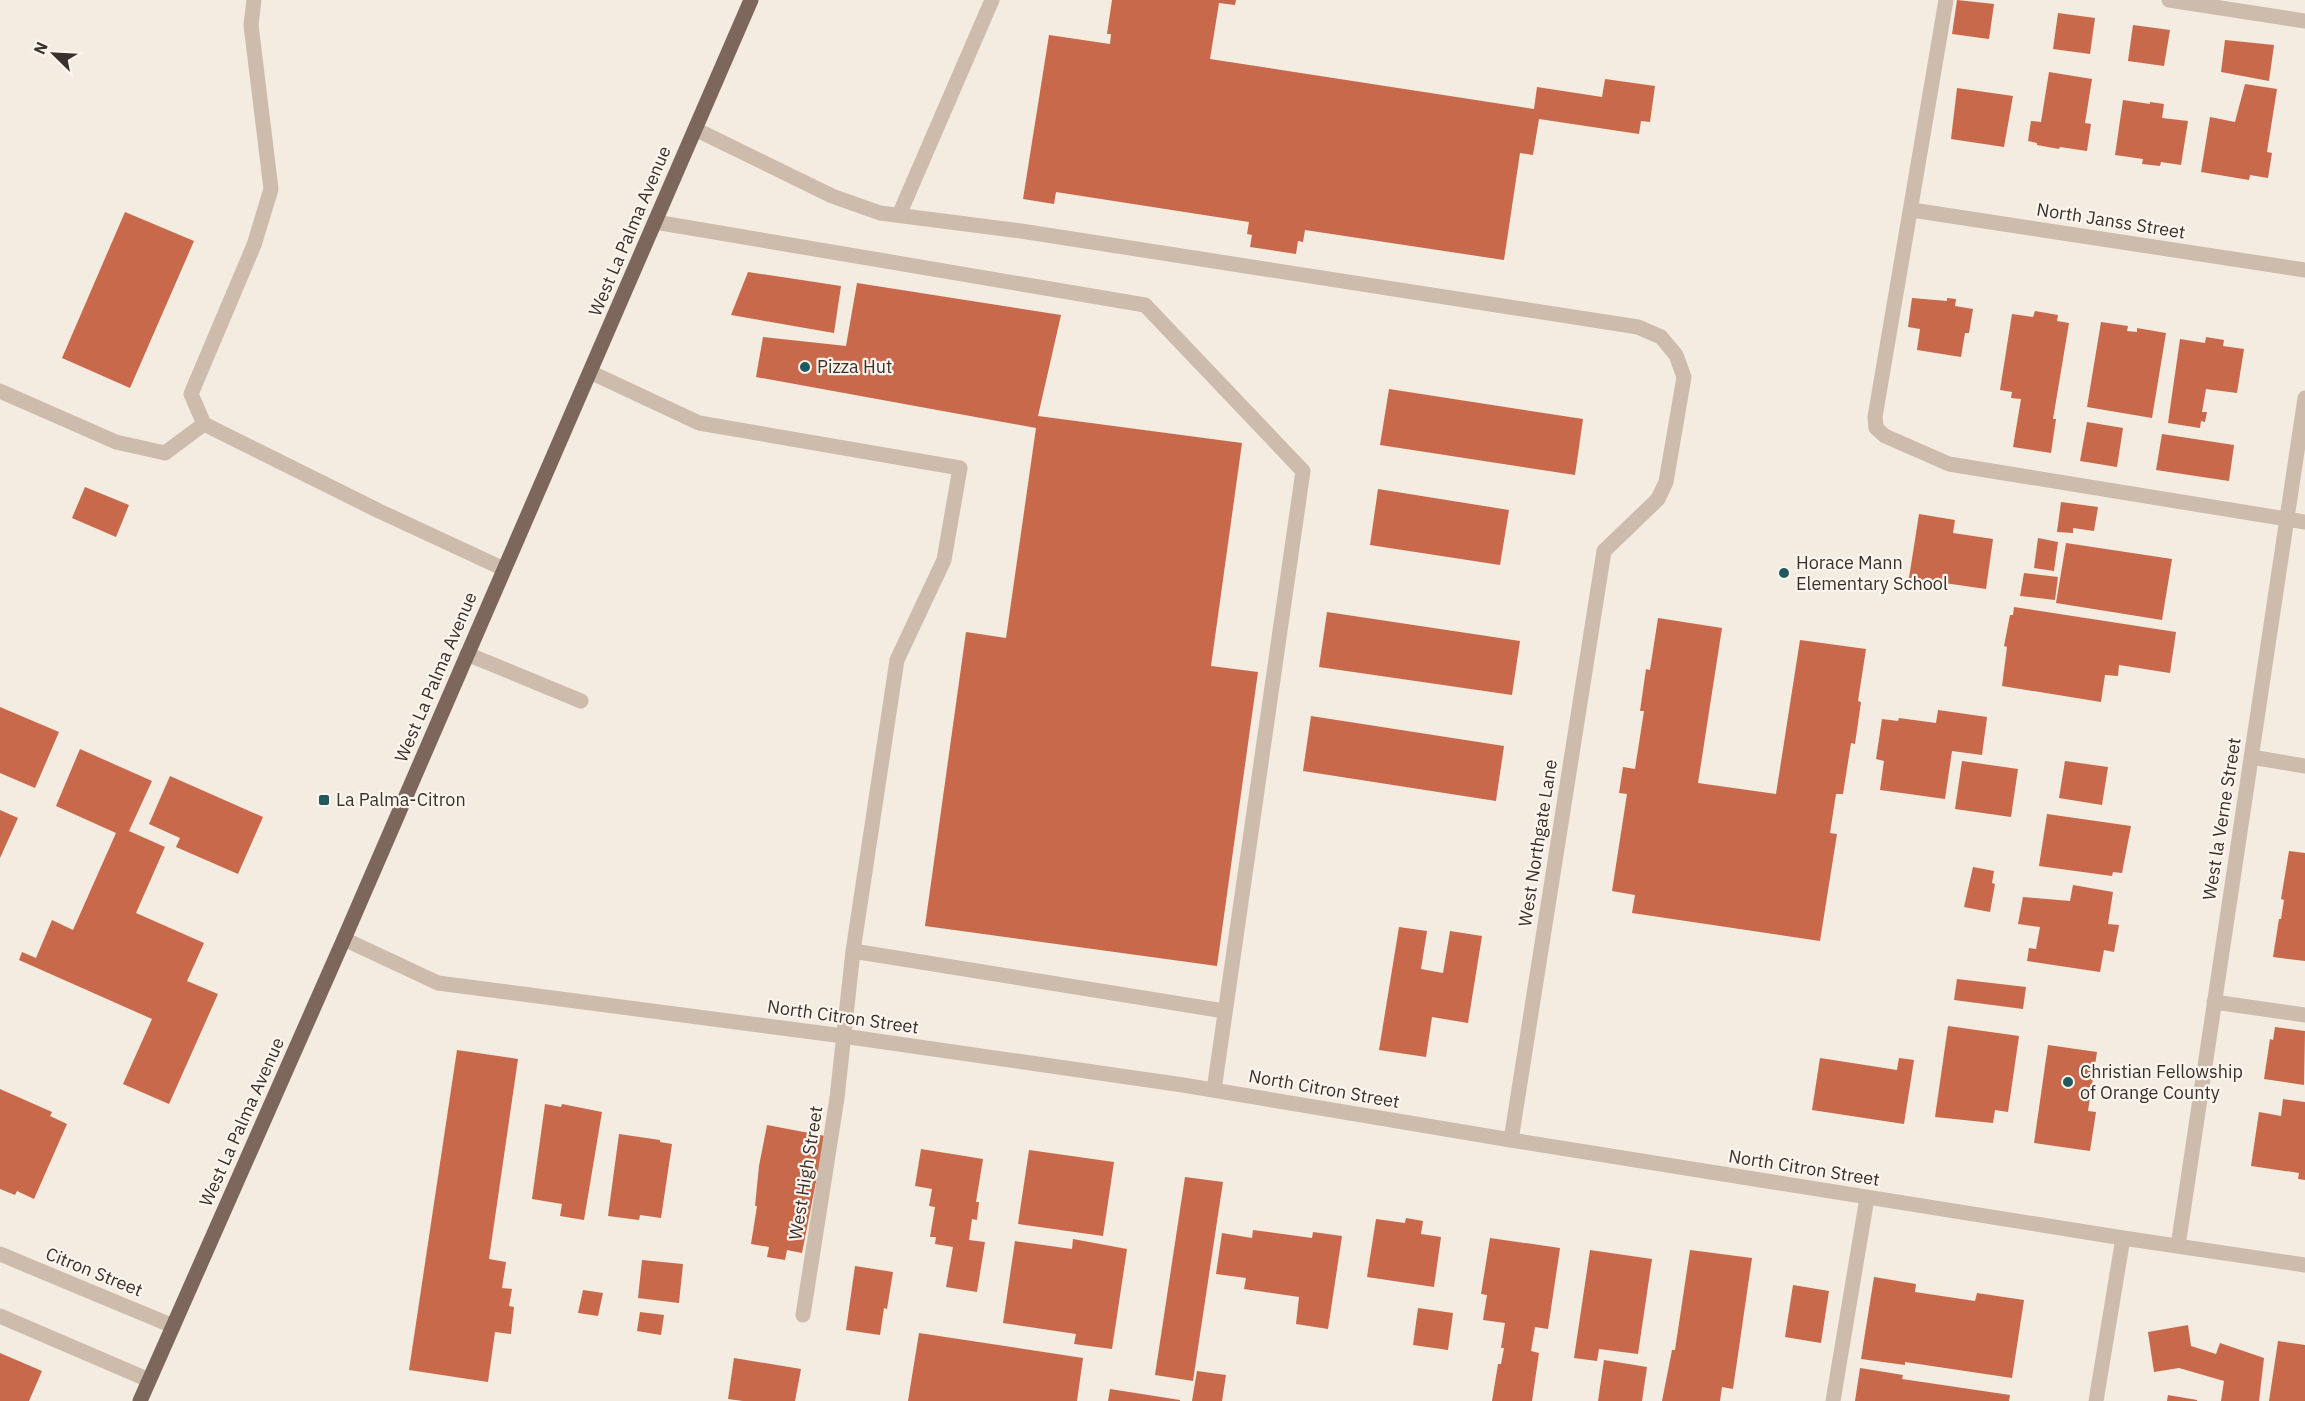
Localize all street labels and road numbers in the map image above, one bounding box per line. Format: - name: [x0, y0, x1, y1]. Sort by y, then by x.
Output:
- street label: West La Palma Avenue: [583, 142, 676, 319]
- street label: North Janss Street: [2035, 197, 2187, 244]
- street label: West La Palma Avenue: [389, 588, 482, 765]
- street label: West la Verne Street: [2197, 736, 2246, 902]
- street label: West Northgate Lane: [1513, 758, 1562, 928]
- street label: North Citron Street: [766, 994, 920, 1039]
- street label: West La Palma Avenue: [194, 1034, 289, 1210]
- street label: North Citron Street: [1247, 1064, 1401, 1113]
- street label: West High Street: [784, 1104, 827, 1242]
- street label: North Citron Street: [1727, 1144, 1881, 1191]
- street label: Citron Street: [42, 1242, 146, 1301]

